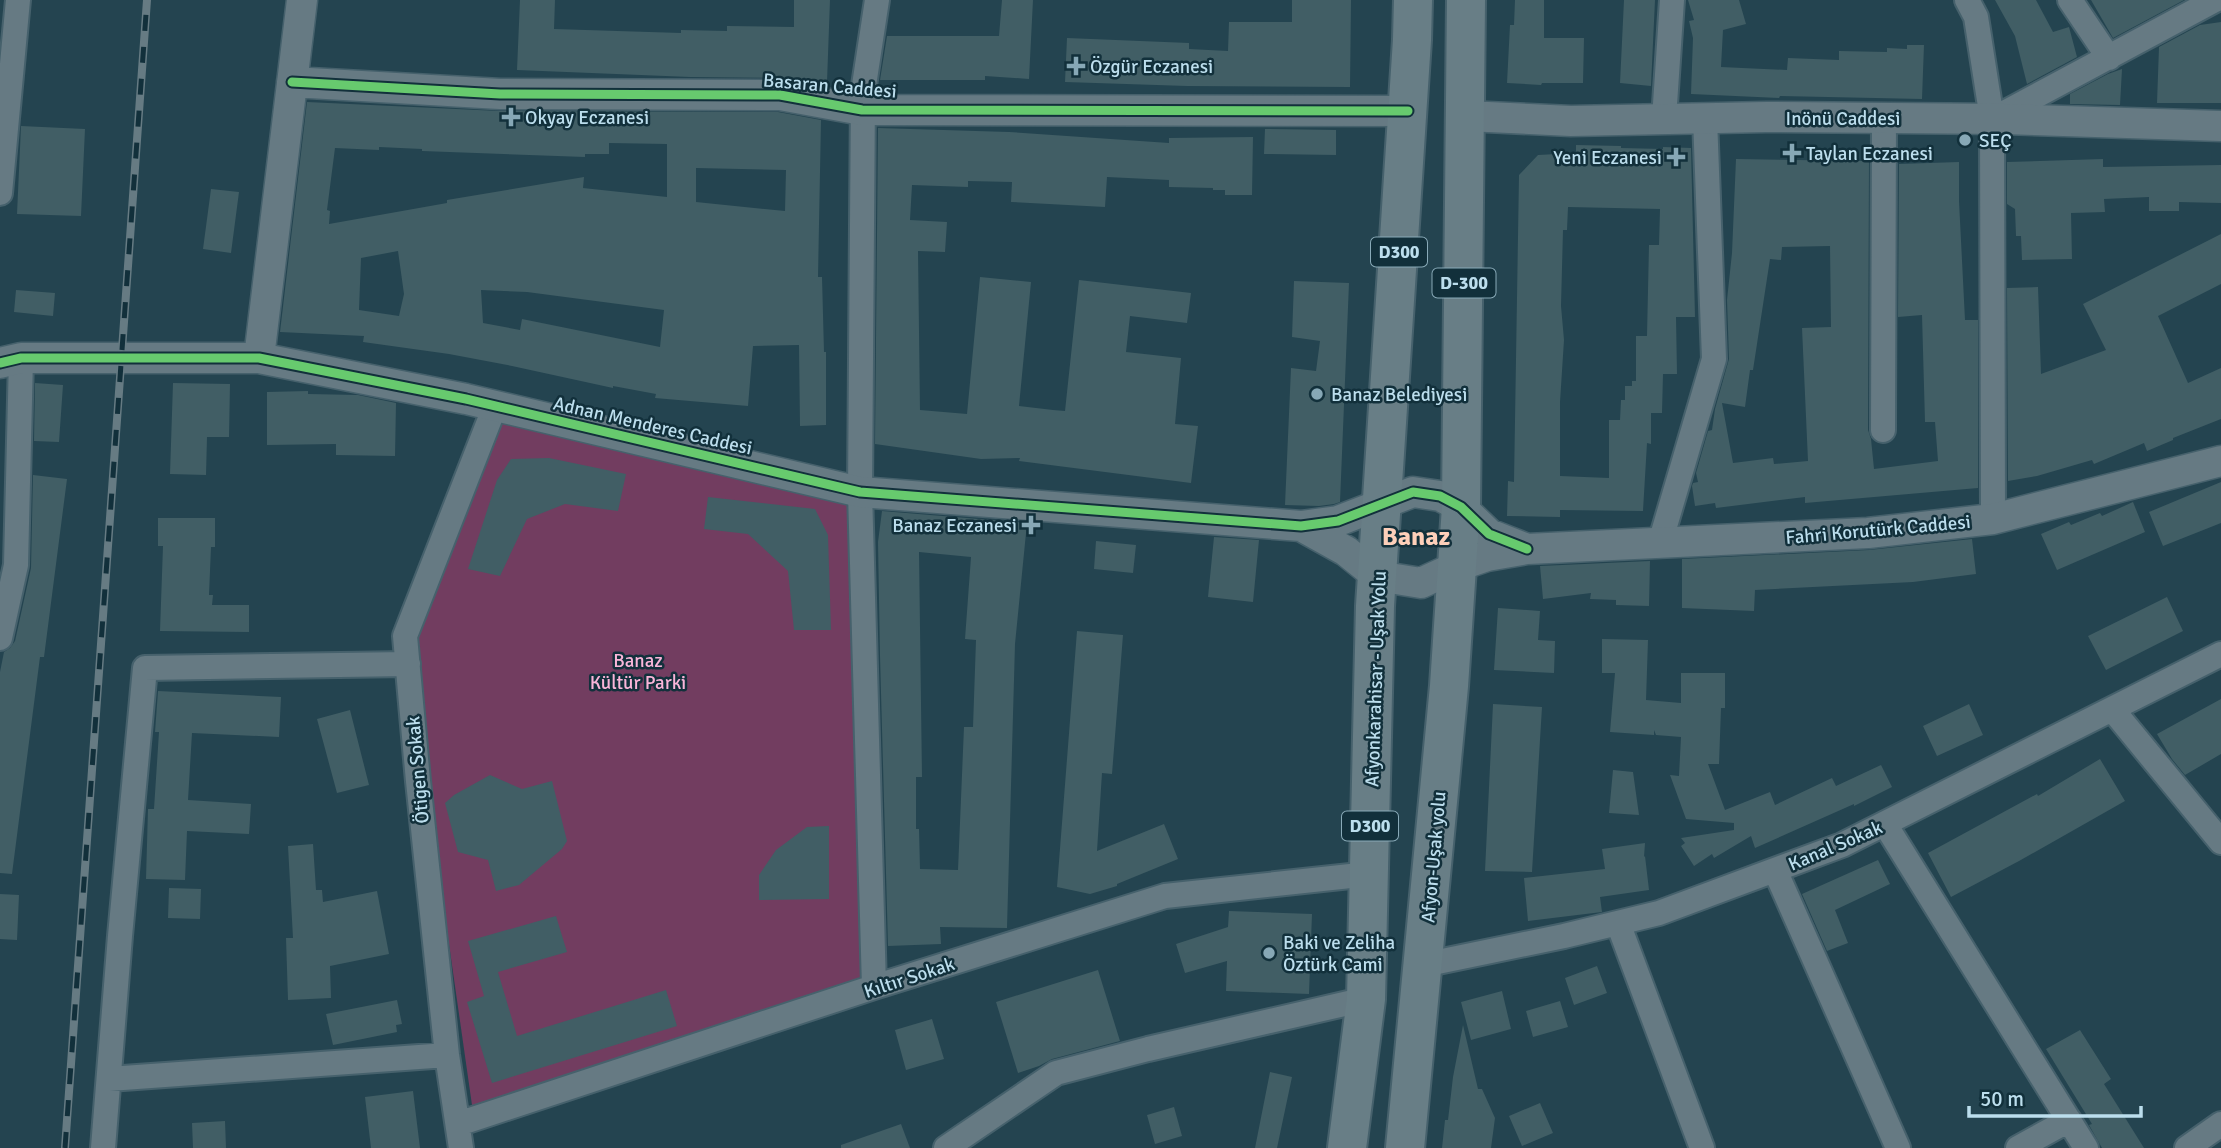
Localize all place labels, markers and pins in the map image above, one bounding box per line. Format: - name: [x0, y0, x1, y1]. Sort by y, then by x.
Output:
- place label: Özgür Eczanesi: [1090, 55, 1213, 79]
- marker: Özgür Eczanesi: [1068, 58, 1084, 74]
- place label: Okyay Eczanesi: [525, 106, 649, 130]
- marker: Okyay Eczanesi: [503, 109, 519, 125]
- place label: SEÇ: [1979, 129, 2012, 153]
- marker: SEÇ: [1957, 132, 1973, 148]
- place label: Taylan Eczanesi: [1806, 142, 1933, 166]
- marker: Taylan Eczanesi: [1784, 145, 1800, 161]
- place label: Yeni Eczanesi: [1553, 146, 1662, 170]
- marker: Yeni Eczanesi: [1668, 149, 1684, 165]
- place label: Banaz Belediyesi: [1331, 383, 1467, 407]
- marker: Banaz Belediyesi: [1309, 386, 1325, 402]
- place label: Banaz Eczanesi: [892, 514, 1017, 538]
- marker: Banaz Eczanesi: [1023, 517, 1039, 533]
- place label: Baki ve Zeliha Öztürk Cami: [1283, 931, 1395, 977]
- marker: Baki ve Zeliha Öztürk Cami: [1261, 945, 1277, 961]

